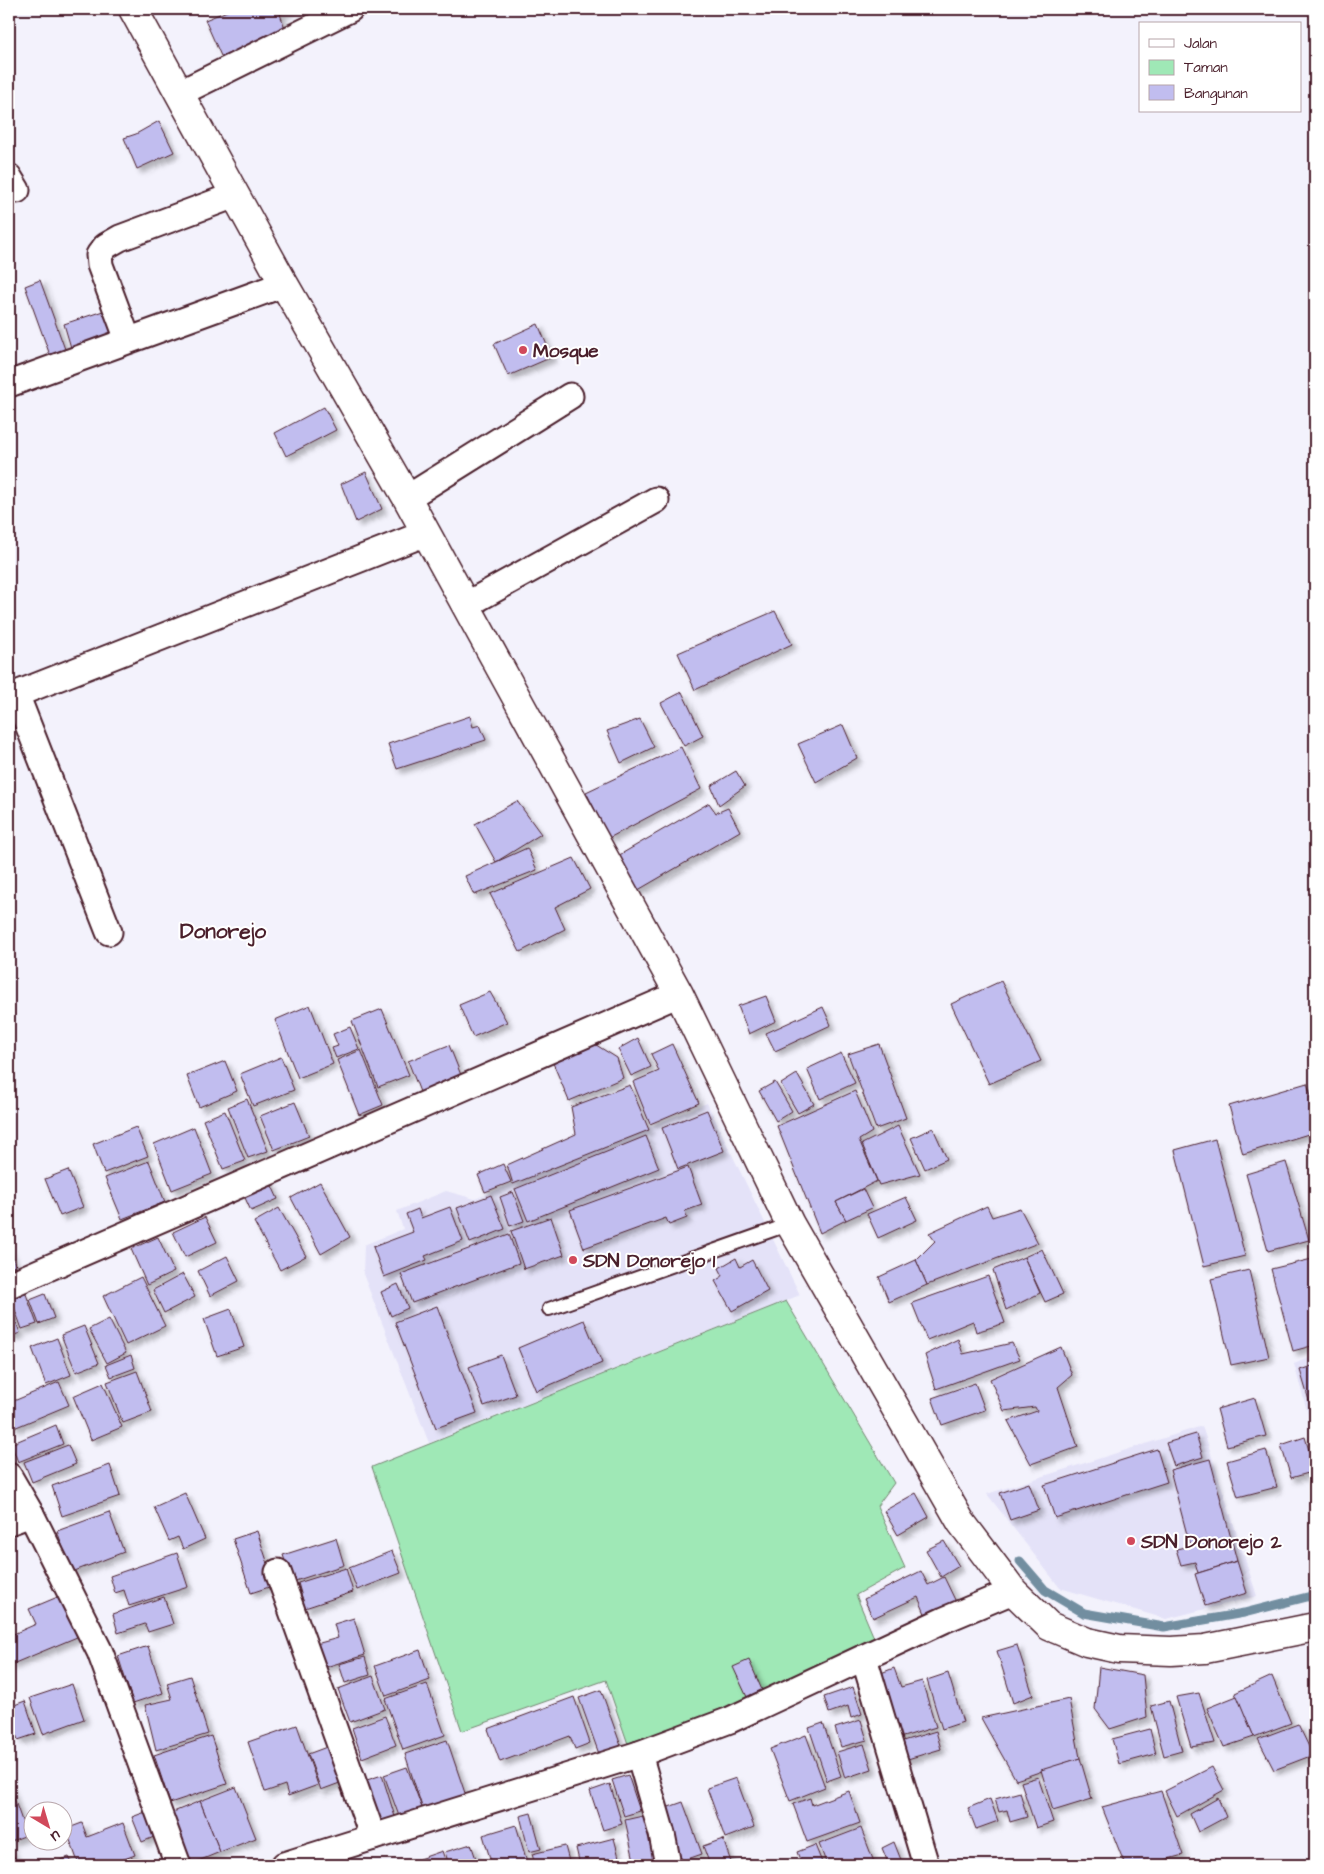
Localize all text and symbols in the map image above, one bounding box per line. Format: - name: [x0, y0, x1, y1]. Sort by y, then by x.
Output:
- legend: [1139, 22, 1302, 112]
- text: Jalan: [1184, 33, 1218, 54]
- text: Taman: [1184, 57, 1228, 78]
- text: Bangunan: [1184, 83, 1248, 105]
- place label: Mosque: [533, 338, 599, 365]
- marker: Mosque: [517, 344, 529, 356]
- district label: Donorejo: [180, 917, 266, 947]
- place label: SDN Donorejo 1: [582, 1248, 716, 1275]
- marker: SDN Donorejo 1: [567, 1254, 579, 1266]
- place label: SDN Donorejo 2: [1140, 1529, 1282, 1556]
- marker: SDN Donorejo 2: [1125, 1535, 1137, 1547]
- north arrow: [22, 1802, 72, 1852]
- text: U: [46, 1825, 65, 1846]

